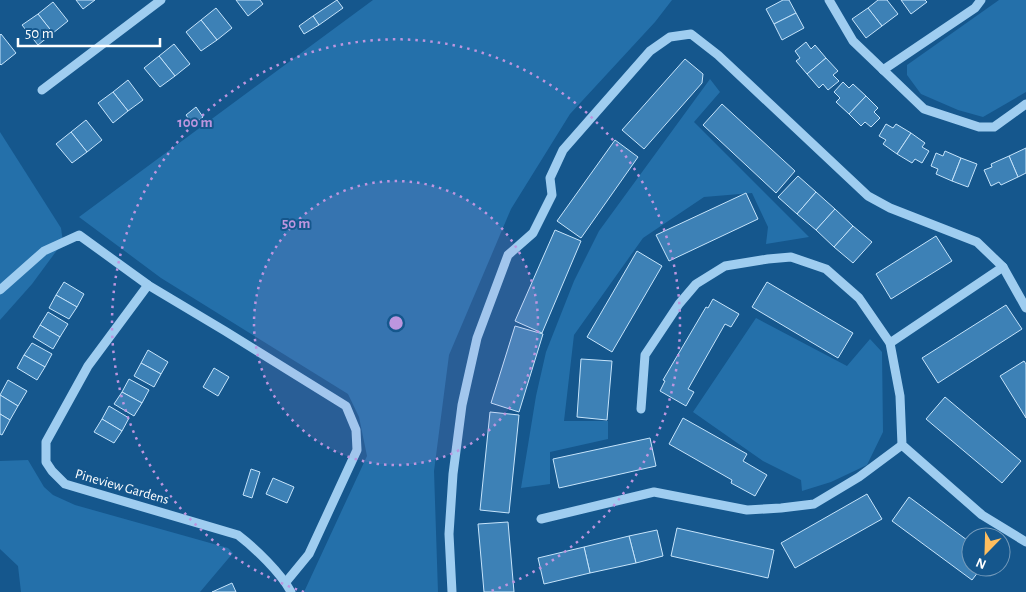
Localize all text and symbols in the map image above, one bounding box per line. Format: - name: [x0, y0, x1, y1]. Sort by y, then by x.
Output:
- scale bar: [18, 15, 160, 47]
- text: 50 m: [25, 26, 54, 41]
- text: 100 m: [177, 115, 213, 130]
- text: 50 m: [282, 216, 310, 231]
- centre of rings: [387, 314, 405, 332]
- street label: Pineview Gardens: [73, 467, 171, 507]
- north arrow: [961, 527, 1011, 577]
- text: N: [974, 555, 989, 571]

